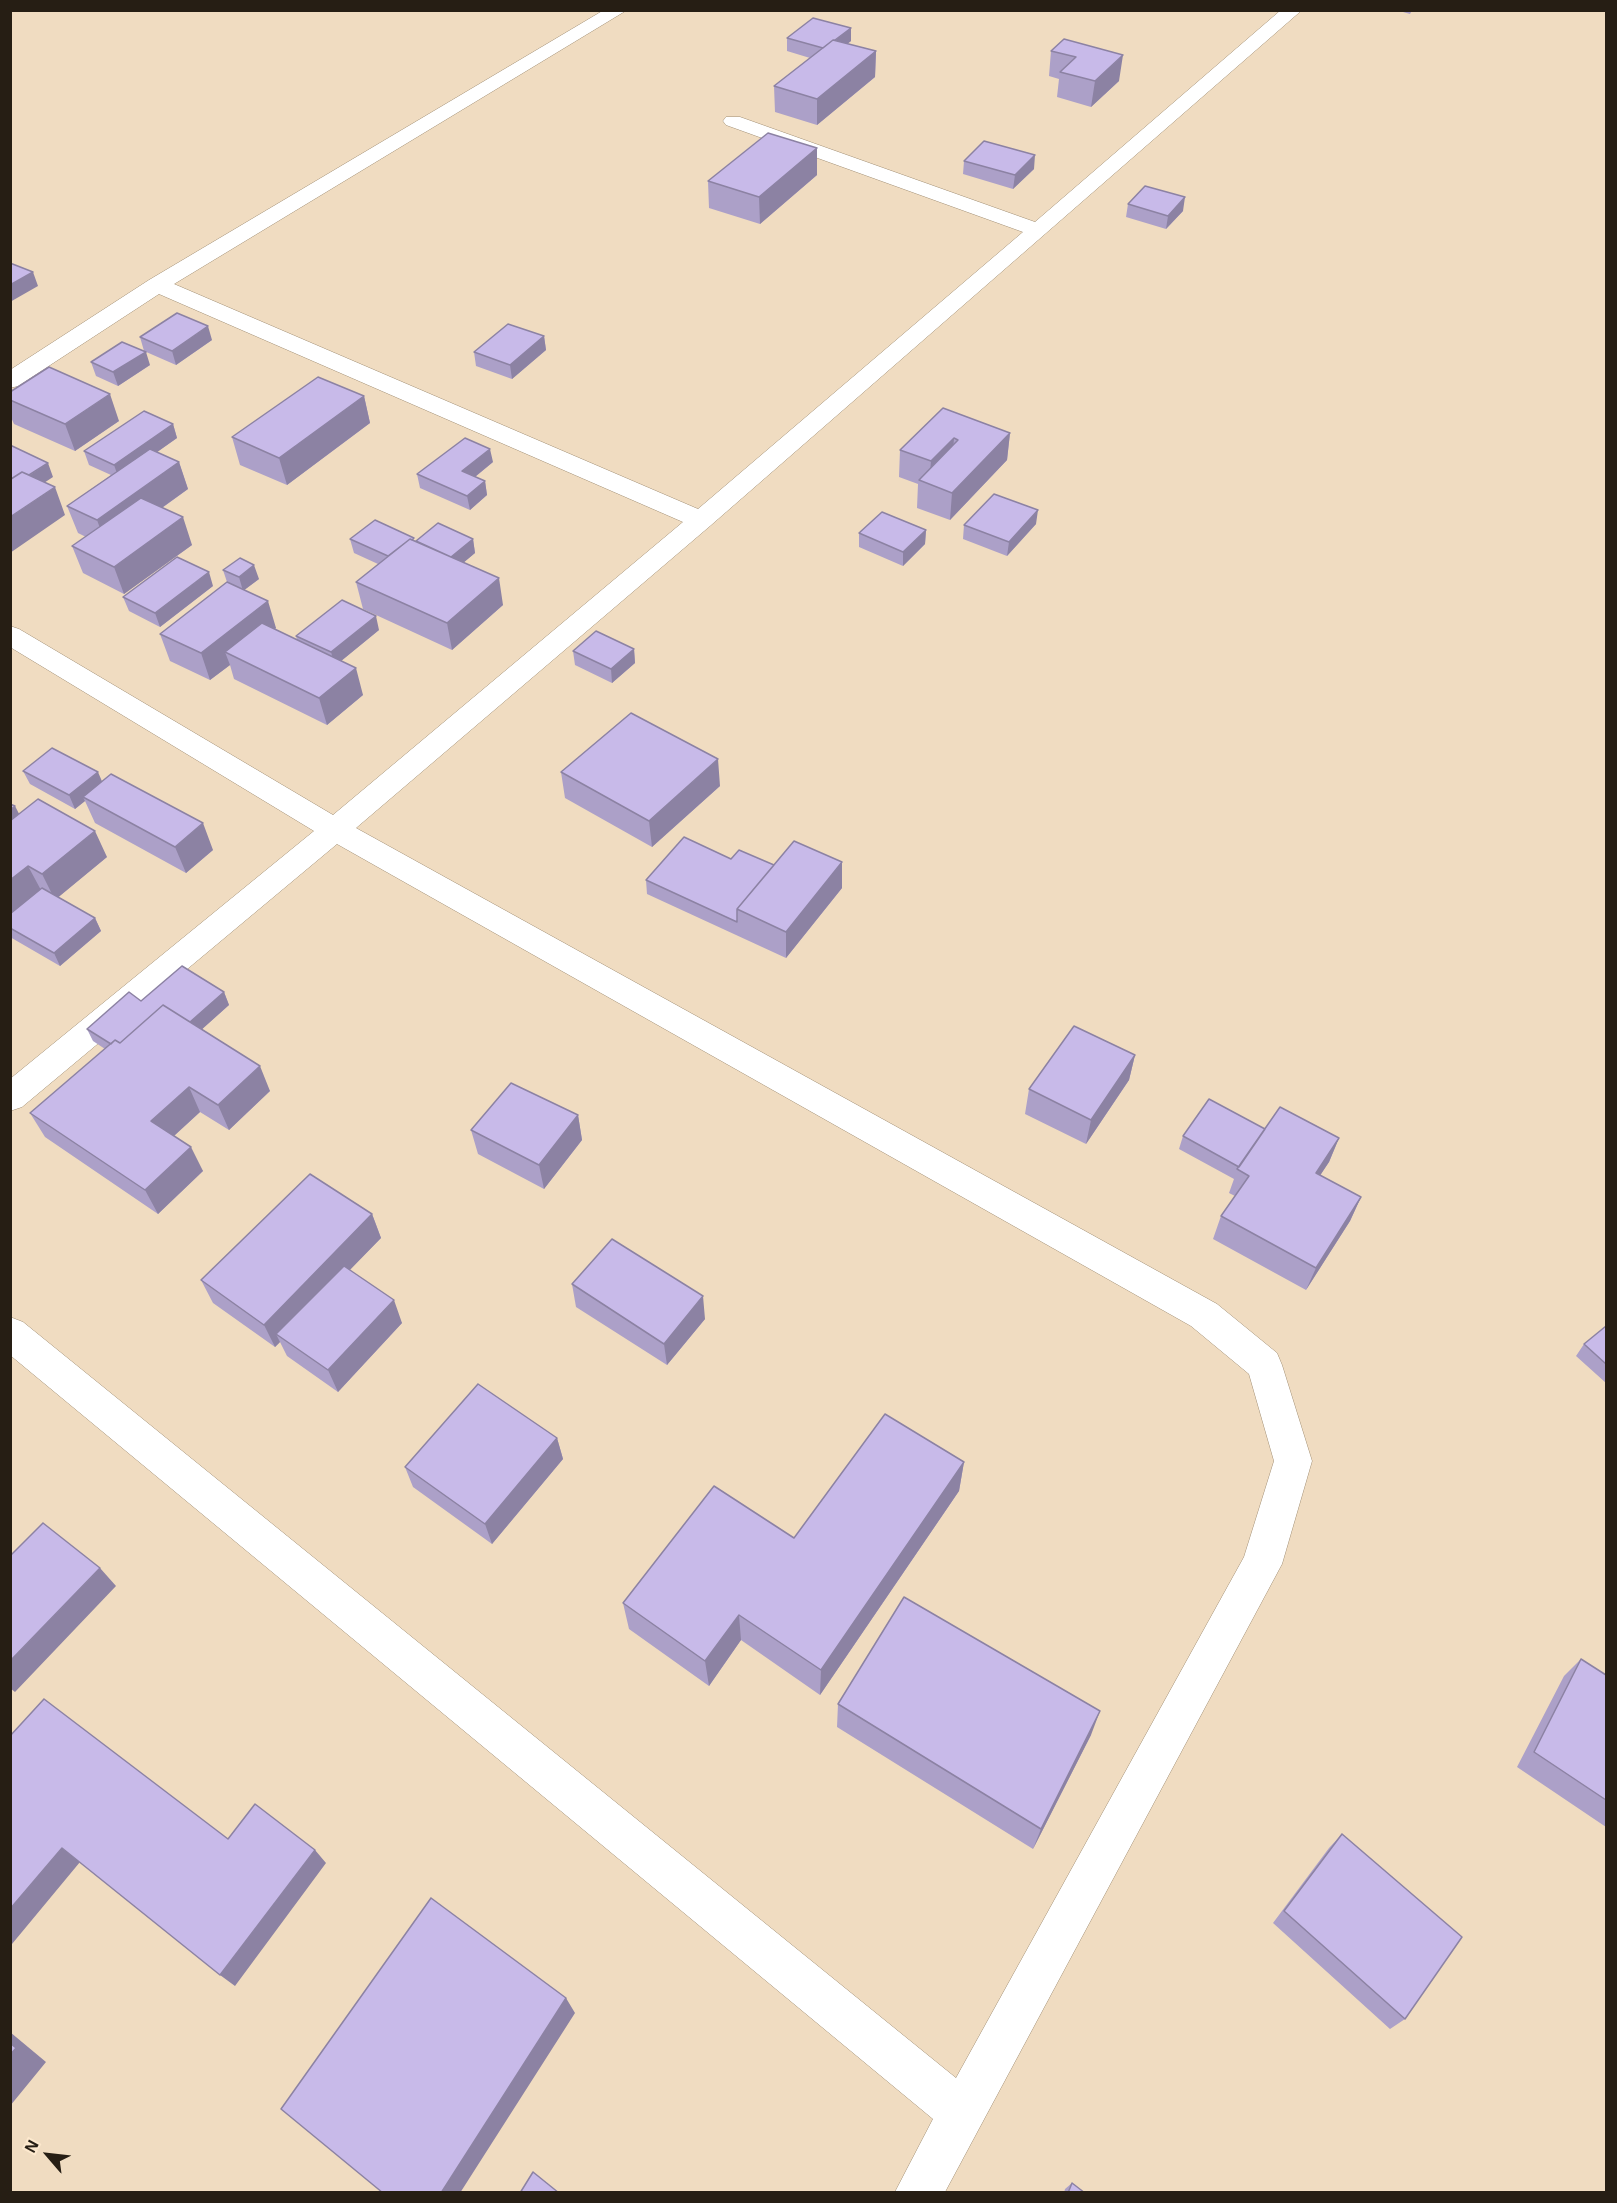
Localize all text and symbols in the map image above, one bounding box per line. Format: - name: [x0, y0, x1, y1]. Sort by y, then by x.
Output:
- north arrow: [18, 2125, 78, 2185]
- text: N: [21, 2137, 42, 2155]

